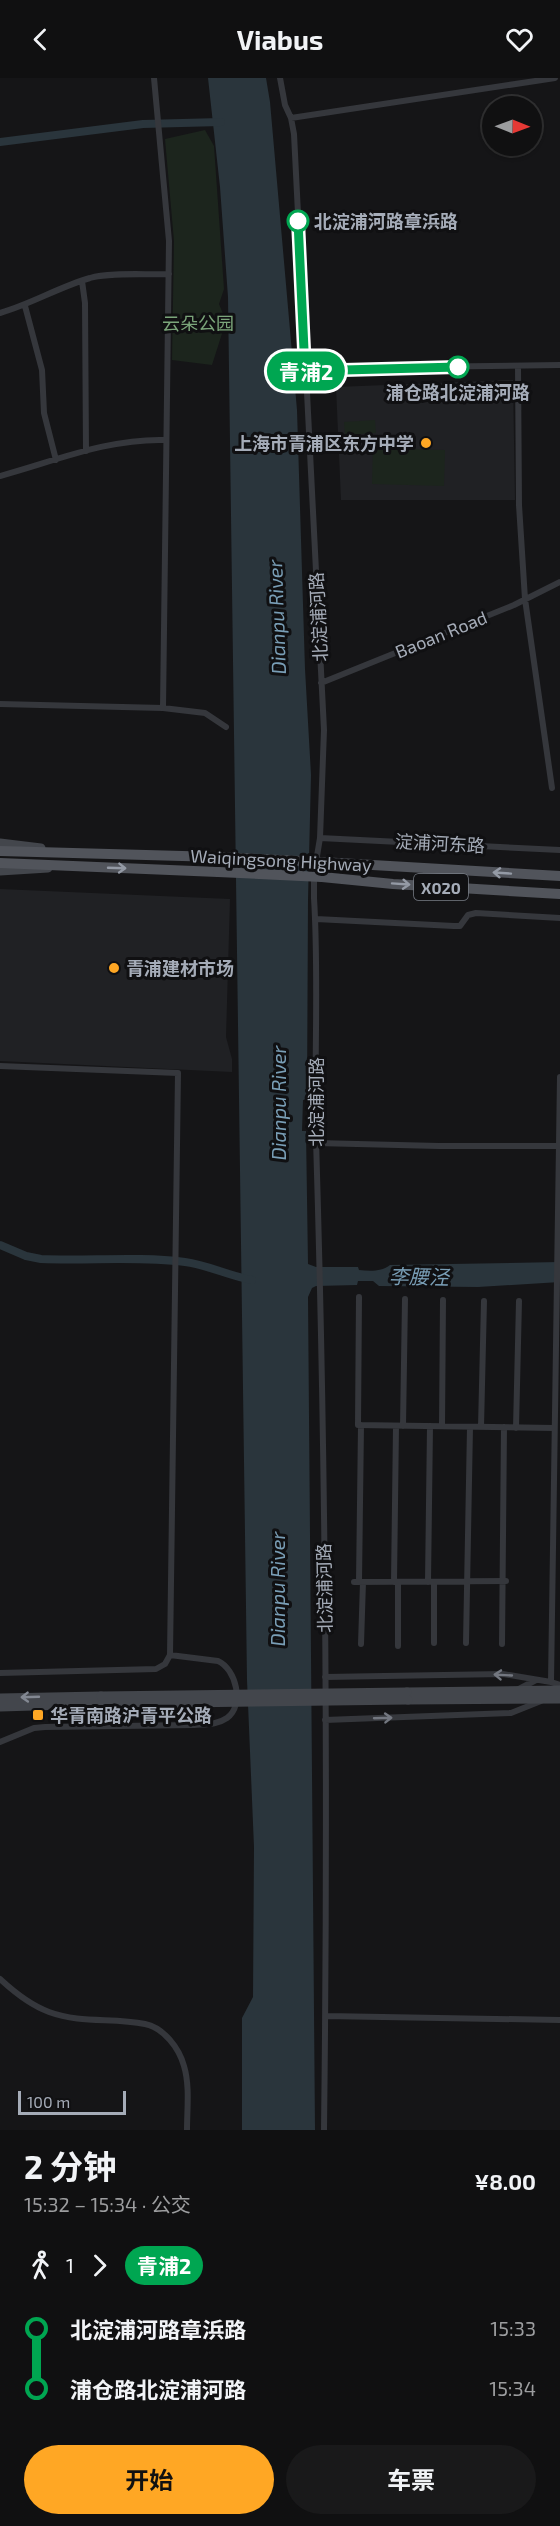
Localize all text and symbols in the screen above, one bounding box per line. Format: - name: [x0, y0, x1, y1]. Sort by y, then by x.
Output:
- icon: back: [24, 23, 57, 56]
- text: Viabus: [237, 23, 323, 55]
- icon: heart: [503, 23, 536, 56]
- north arrow: [482, 96, 542, 156]
- map controls: [482, 96, 542, 156]
- marker: 北淀浦河路章浜路: [287, 210, 309, 232]
- place label: 北淀浦河路章浜路: [314, 210, 458, 232]
- park label: 云朵公园: [162, 312, 234, 334]
- line badge: 青浦2: [272, 352, 340, 390]
- marker: 浦仓路北淀浦河路: [447, 356, 469, 378]
- text: 青浦2: [279, 359, 333, 384]
- place label: 浦仓路北淀浦河路: [386, 381, 530, 403]
- place label: 上海市青浦区东方中学: [234, 432, 414, 454]
- marker: 上海市青浦区东方中学: [419, 436, 433, 450]
- water label: Dianpu River: [262, 558, 290, 675]
- street label: 北淀浦河路: [305, 571, 331, 663]
- street label: Baoan Road: [392, 606, 490, 662]
- street label: 淀浦河东路: [394, 830, 486, 856]
- street label: Waiqingsong Highway: [190, 844, 373, 876]
- one-way arrow: [106, 863, 126, 874]
- one-way arrow: [492, 868, 512, 879]
- road number: X020: [414, 874, 468, 900]
- one-way arrow: [390, 879, 410, 890]
- place label: 青浦建材市场: [126, 957, 234, 979]
- marker: 青浦建材市场: [107, 961, 121, 975]
- water label: Dianpu River: [266, 1044, 290, 1161]
- street label: 北淀浦河路: [305, 1057, 327, 1147]
- water label: 李腰泾: [389, 1263, 451, 1289]
- water label: Dianpu River: [265, 1530, 289, 1647]
- street label: 北淀浦河路: [312, 1543, 336, 1633]
- one-way arrow: [493, 1669, 513, 1680]
- one-way arrow: [20, 1691, 40, 1702]
- place label: 华青南路沪青平公路: [50, 1704, 212, 1726]
- marker: 华青南路沪青平公路: [31, 1708, 45, 1722]
- one-way arrow: [373, 1712, 393, 1724]
- scale bar: [18, 2088, 126, 2116]
- text: 100 m: [27, 2092, 70, 2111]
- text: 2 分钟: [24, 2146, 116, 2186]
- text: ¥8.00: [475, 2168, 536, 2194]
- text: 15:32 – 15:34 · 公交: [24, 2192, 191, 2216]
- icon: walk: [24, 2249, 57, 2282]
- icon: forward: [83, 2249, 116, 2282]
- text: 1: [66, 2253, 74, 2277]
- text: 青浦2: [137, 2253, 191, 2278]
- text: 北淀浦河路章浜路: [70, 2316, 246, 2342]
- text: 15:33: [490, 2316, 536, 2340]
- text: 浦仓路北淀浦河路: [70, 2376, 246, 2402]
- text: 15:34: [489, 2376, 536, 2400]
- button: 开始: [24, 2445, 274, 2514]
- button: 车票: [286, 2445, 536, 2514]

